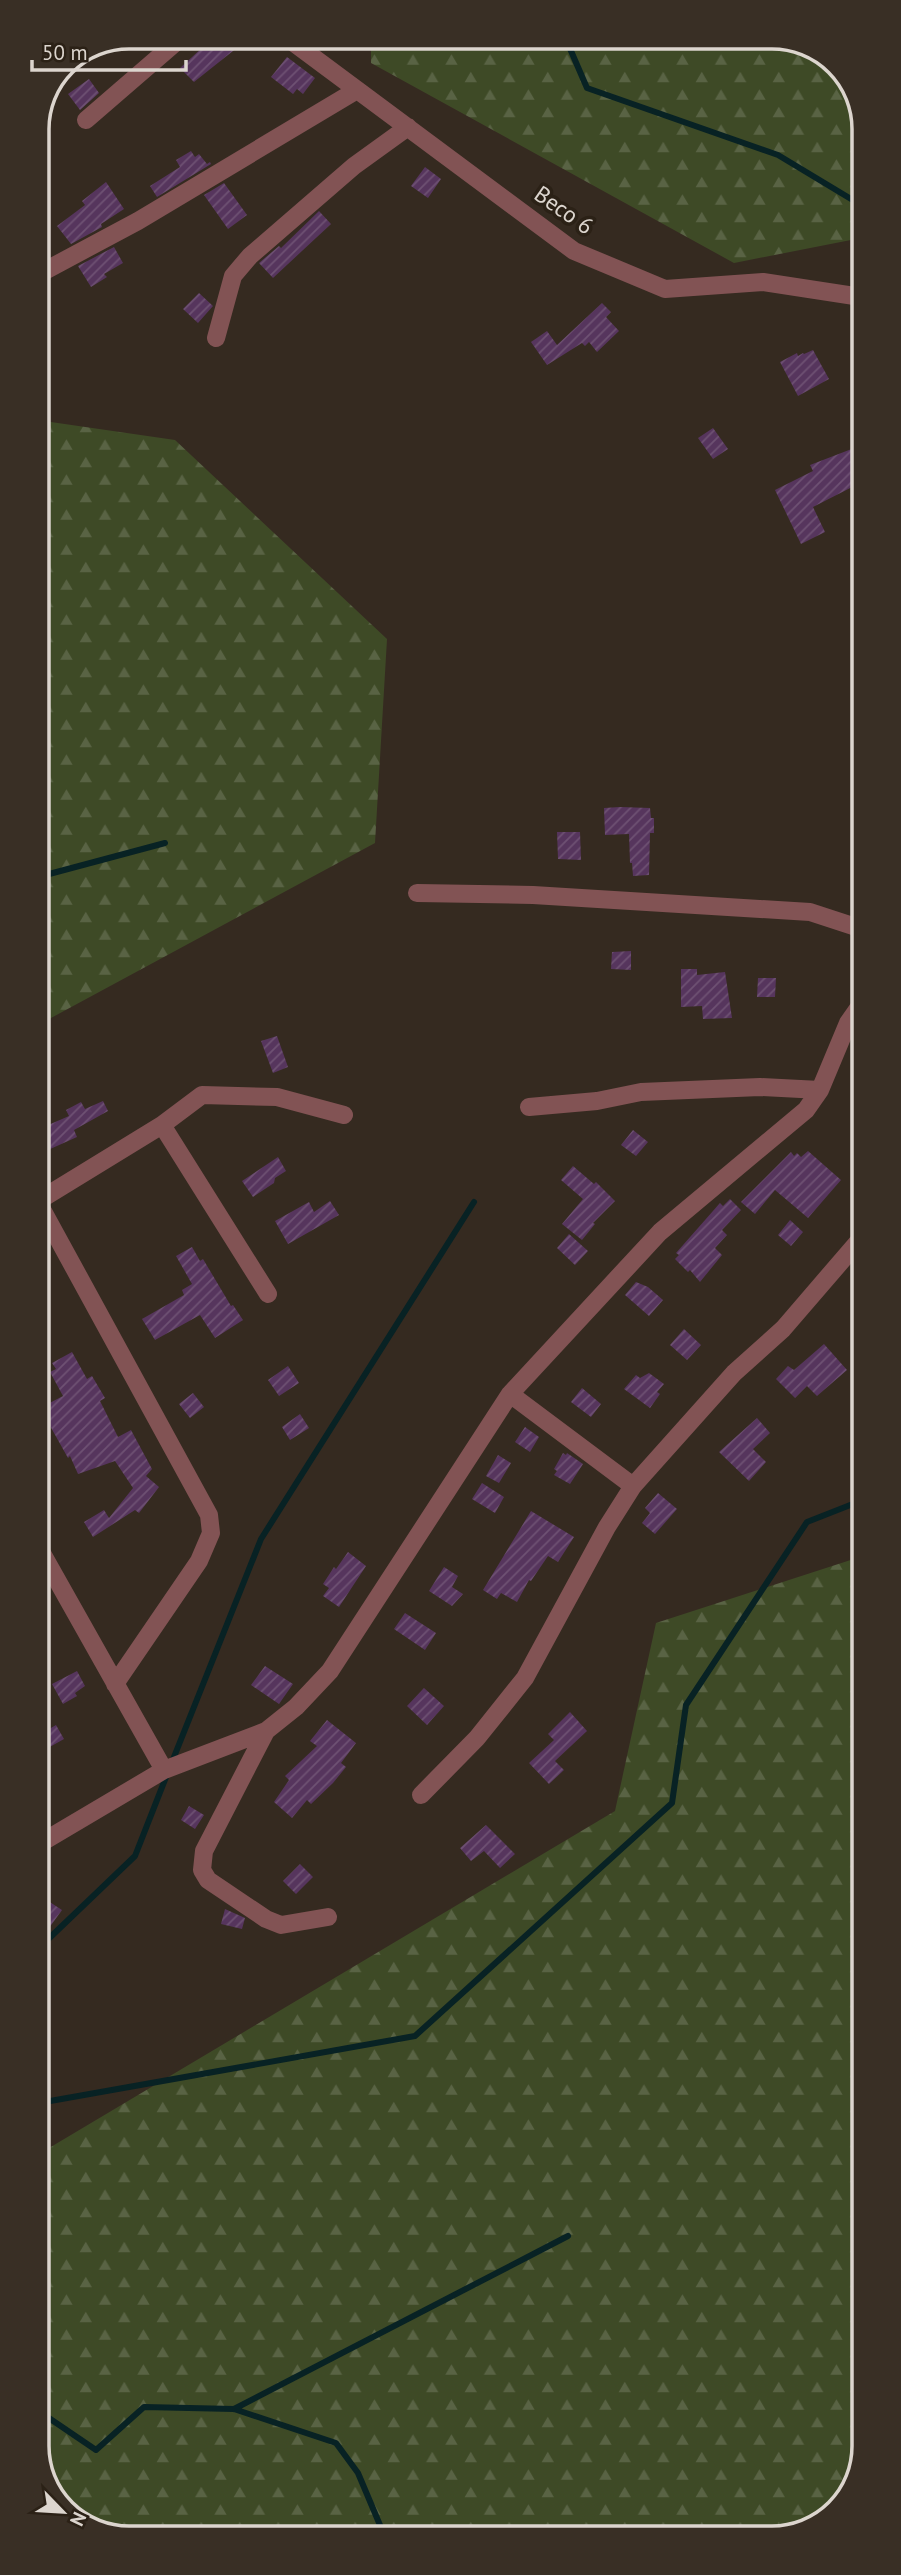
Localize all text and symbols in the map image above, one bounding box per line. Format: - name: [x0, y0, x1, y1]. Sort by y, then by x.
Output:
- scale bar: [32, 28, 186, 72]
- text: 50 m: [42, 39, 88, 66]
- street label: Beco 6: [529, 179, 600, 240]
- north arrow: [28, 2477, 98, 2547]
- text: N: [65, 2508, 92, 2530]

